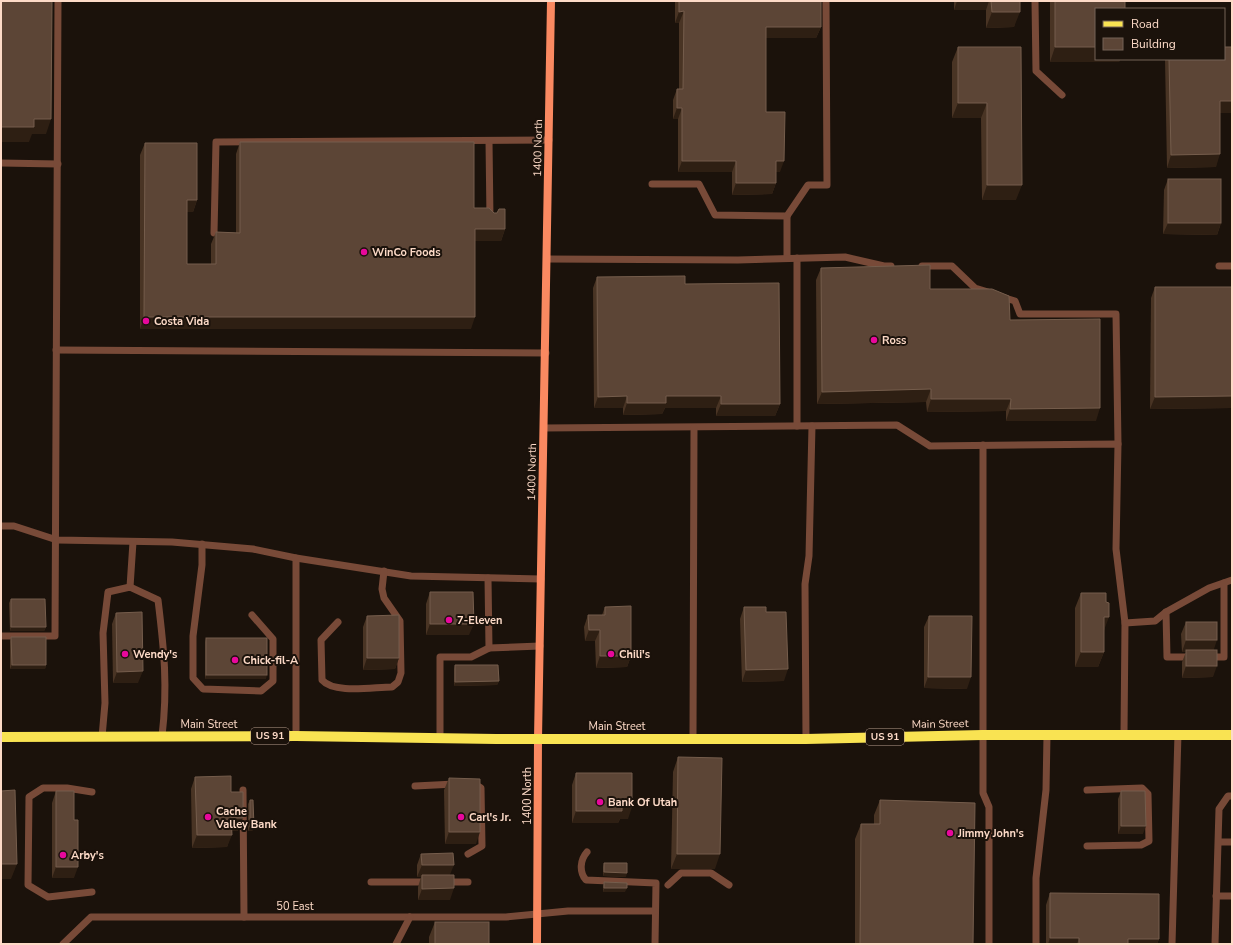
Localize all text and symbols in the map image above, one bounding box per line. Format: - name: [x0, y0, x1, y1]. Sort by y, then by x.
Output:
- legend: [1095, 8, 1225, 60]
- text: Road: [1131, 16, 1159, 32]
- text: Building: [1131, 36, 1176, 52]
- street label: 1400 North: [530, 119, 546, 177]
- place label: WinCo Foods: [372, 245, 441, 260]
- marker: WinCo Foods: [359, 247, 369, 257]
- place label: Costa Vida: [154, 314, 209, 329]
- marker: Costa Vida: [141, 316, 151, 326]
- place label: Ross: [882, 333, 906, 348]
- marker: Ross: [869, 335, 879, 345]
- street label: 1400 North: [524, 443, 540, 501]
- place label: 7-Eleven: [457, 613, 502, 628]
- marker: 7-Eleven: [444, 615, 454, 625]
- place label: Wendy's: [133, 647, 177, 662]
- place label: Chili's: [619, 647, 650, 662]
- marker: Wendy's: [120, 649, 130, 659]
- marker: Chili's: [606, 649, 616, 659]
- place label: Chick-fil-A: [243, 653, 299, 668]
- marker: Chick-fil-A: [230, 655, 240, 665]
- street label: Main Street: [911, 716, 969, 732]
- street label: Main Street: [181, 717, 238, 732]
- street label: Main Street: [589, 719, 646, 734]
- road number: US 91: [251, 728, 289, 744]
- road number: US 91: [866, 729, 904, 745]
- street label: 1400 North: [520, 767, 535, 825]
- place label: Bank Of Utah: [608, 795, 677, 810]
- marker: Bank Of Utah: [595, 797, 605, 807]
- place label: Cache Valley Bank: [215, 804, 278, 832]
- place label: Carl's Jr.: [469, 810, 512, 825]
- marker: Cache Valley Bank: [203, 812, 213, 822]
- marker: Carl's Jr.: [456, 812, 466, 822]
- place label: Jimmy John's: [957, 826, 1024, 841]
- marker: Jimmy John's: [945, 828, 955, 838]
- place label: Arby's: [71, 848, 104, 863]
- marker: Arby's: [58, 850, 68, 860]
- street label: 50 East: [276, 899, 314, 914]

